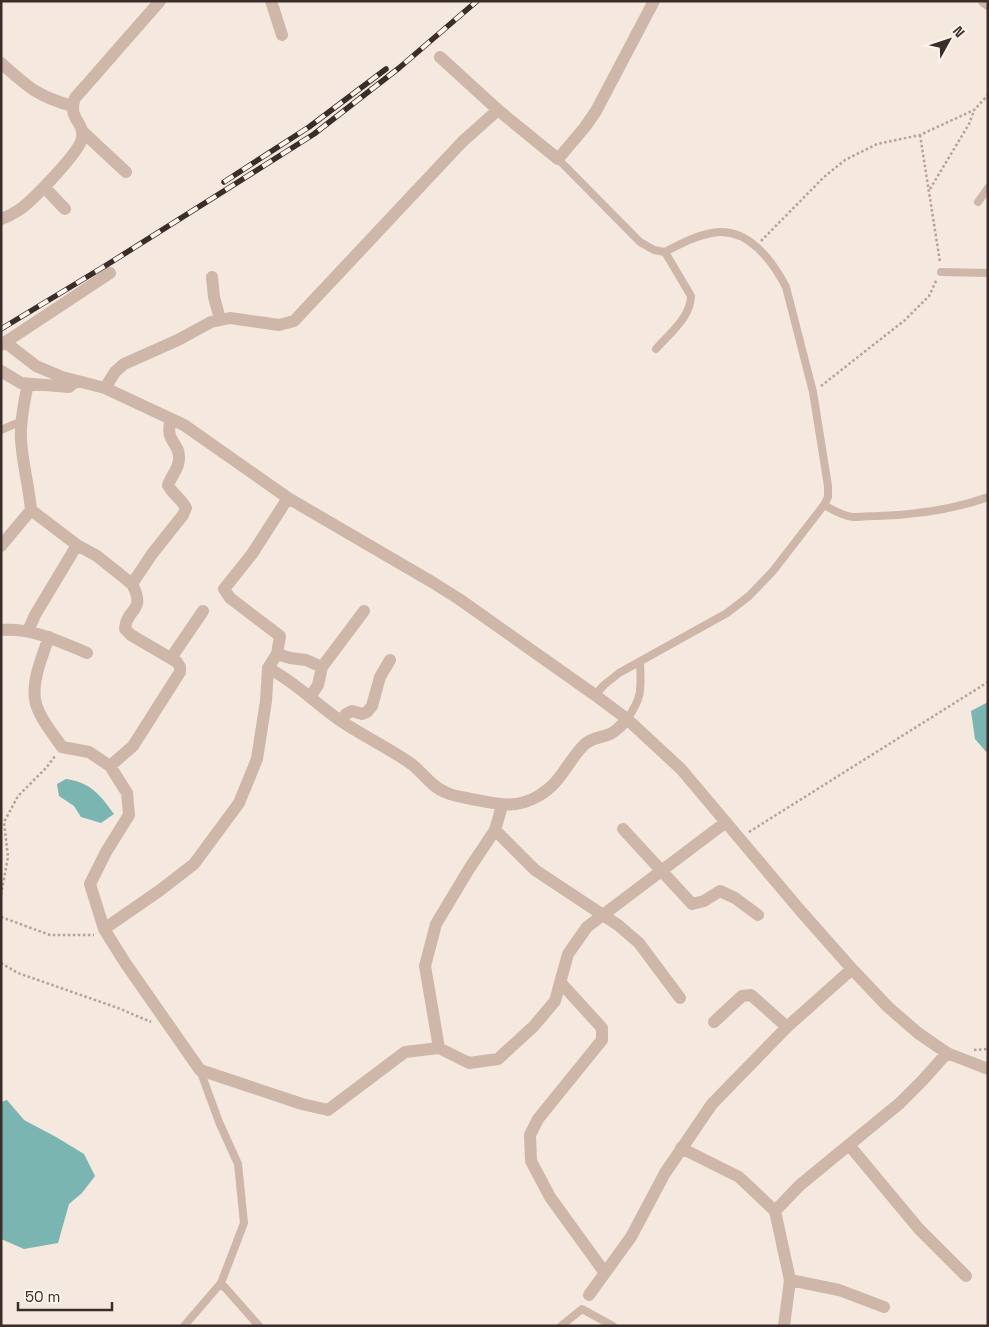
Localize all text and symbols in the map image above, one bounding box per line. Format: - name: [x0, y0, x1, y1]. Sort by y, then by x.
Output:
- north arrow: [924, 15, 974, 65]
- text: N: [949, 22, 969, 41]
- scale bar: [18, 1280, 111, 1312]
- text: 50 m: [25, 1287, 60, 1306]

